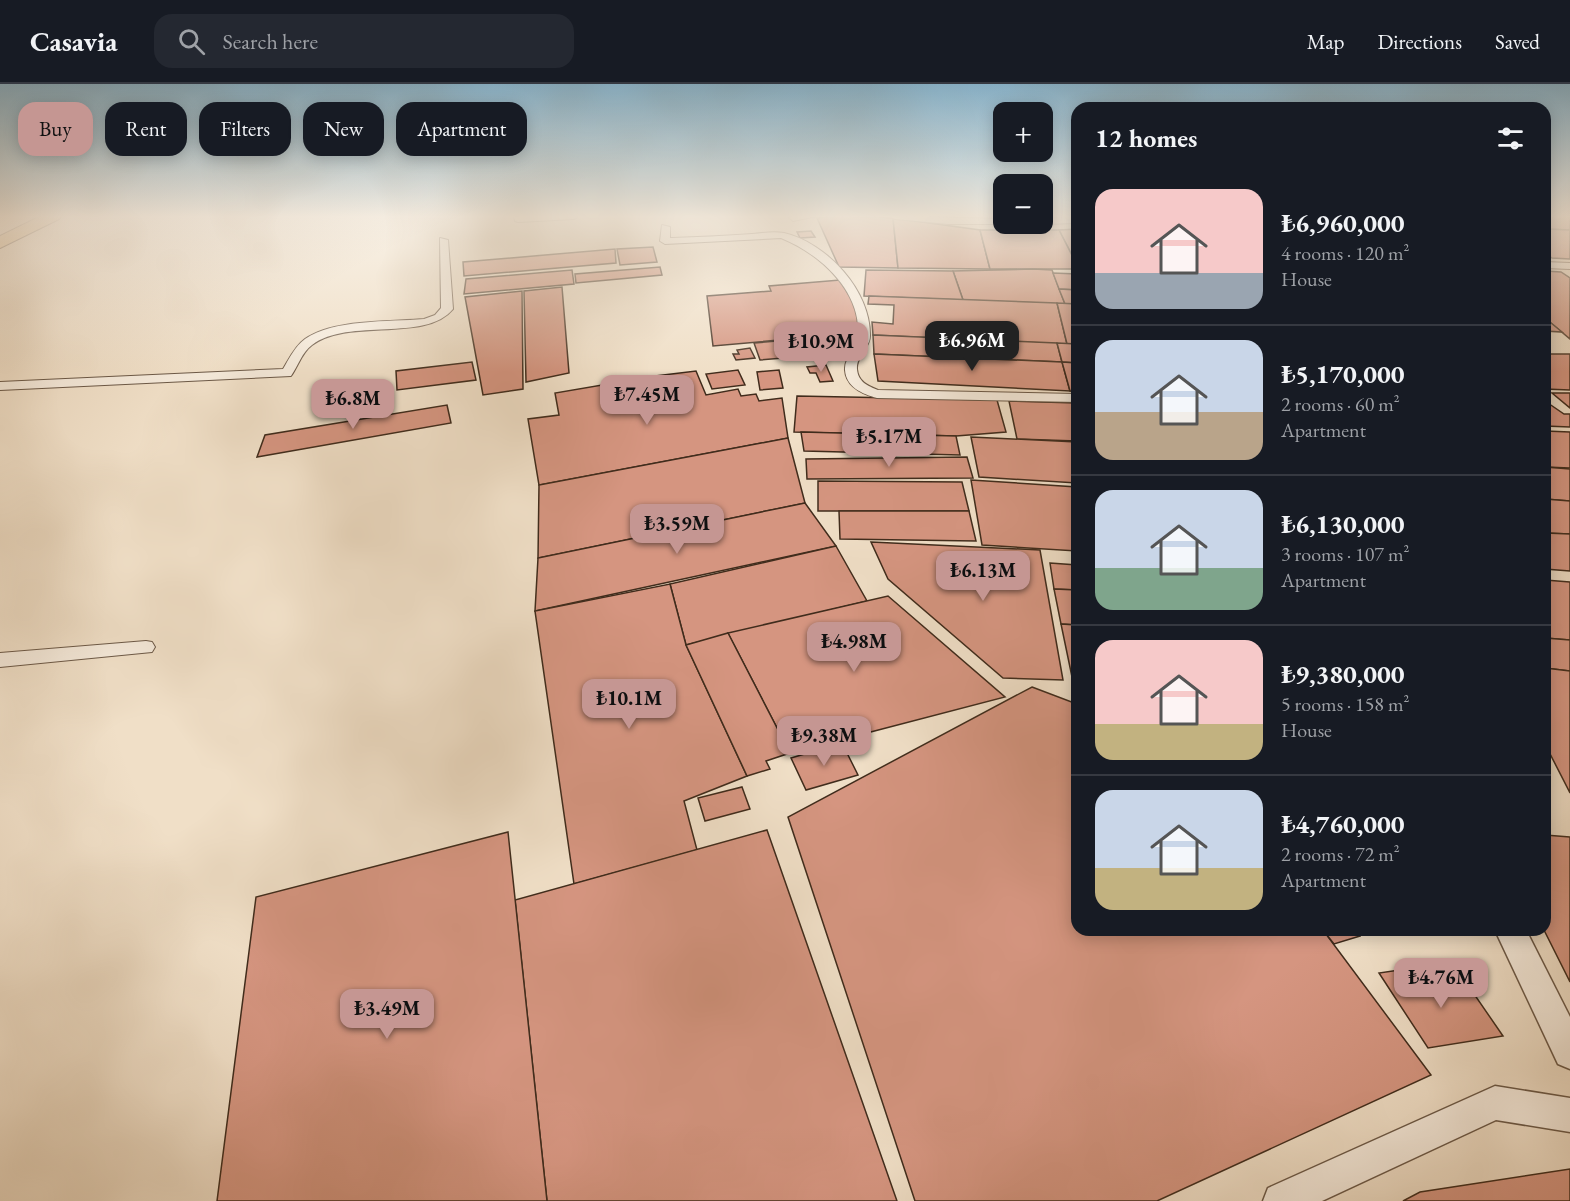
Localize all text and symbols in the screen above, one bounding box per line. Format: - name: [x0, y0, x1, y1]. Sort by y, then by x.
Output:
- search box: [154, 14, 574, 68]
- text: Casavia: [30, 23, 118, 59]
- icon: search: [175, 25, 208, 58]
- text: Search here: [223, 27, 318, 56]
- text: Map: [1307, 28, 1344, 55]
- text: Directions: [1377, 28, 1462, 55]
- text: Saved: [1495, 28, 1540, 55]
- chip: Buy: [18, 102, 93, 156]
- chip: Rent: [105, 102, 187, 156]
- chip: Filters: [199, 102, 291, 156]
- chip: New: [303, 102, 384, 156]
- chip: Apartment: [396, 102, 527, 156]
- map controls: [993, 102, 1053, 234]
- button: +: [993, 102, 1053, 162]
- text: 12 homes: [1095, 121, 1197, 155]
- icon: filters: [1494, 122, 1527, 155]
- button: −: [993, 174, 1053, 234]
- text: ₺6,960,000: [1281, 206, 1404, 240]
- icon: home: [1143, 213, 1215, 285]
- text: 4 rooms · 120 m²: [1281, 240, 1409, 266]
- text: House: [1281, 266, 1332, 292]
- pin: ₺6.96M: [923, 321, 1021, 372]
- pin: ₺10.9M: [772, 322, 870, 373]
- text: ₺6.96M: [939, 327, 1005, 353]
- text: ₺10.9M: [788, 328, 854, 354]
- text: ₺5,170,000: [1281, 357, 1404, 391]
- icon: home: [1143, 364, 1215, 436]
- pin: ₺7.45M: [598, 375, 696, 426]
- pin: ₺6.8M: [311, 379, 395, 430]
- text: ₺7.45M: [614, 381, 680, 407]
- text: ₺6.8M: [325, 385, 381, 411]
- text: 2 rooms · 60 m²: [1281, 391, 1400, 417]
- pin: ₺5.17M: [840, 417, 938, 468]
- text: Apartment: [1281, 417, 1366, 443]
- text: ₺5.17M: [856, 423, 922, 449]
- pin: ₺3.59M: [628, 504, 726, 555]
- text: ₺6,130,000: [1281, 507, 1404, 541]
- text: ₺3.59M: [644, 510, 710, 536]
- icon: home: [1143, 514, 1215, 586]
- text: 3 rooms · 107 m²: [1281, 541, 1409, 567]
- pin: ₺6.13M: [934, 551, 1032, 602]
- text: ₺6.13M: [950, 557, 1016, 583]
- text: Apartment: [1281, 567, 1366, 593]
- pin: ₺4.98M: [805, 622, 903, 673]
- text: ₺4.98M: [821, 628, 887, 654]
- text: ₺9,380,000: [1281, 657, 1404, 691]
- icon: home: [1143, 664, 1215, 736]
- pin: ₺10.1M: [580, 679, 678, 730]
- text: ₺10.1M: [596, 685, 662, 711]
- text: 5 rooms · 158 m²: [1281, 691, 1409, 717]
- pin: ₺9.38M: [775, 716, 873, 767]
- text: House: [1281, 717, 1332, 743]
- text: ₺9.38M: [791, 722, 857, 748]
- text: ₺4,760,000: [1281, 807, 1404, 841]
- icon: home: [1143, 814, 1215, 886]
- text: 2 rooms · 72 m²: [1281, 841, 1400, 867]
- text: Apartment: [1281, 867, 1366, 893]
- pin: ₺4.76M: [1392, 958, 1490, 1009]
- text: ₺4.76M: [1408, 964, 1474, 990]
- pin: ₺3.49M: [338, 989, 436, 1040]
- text: ₺3.49M: [354, 995, 420, 1021]

